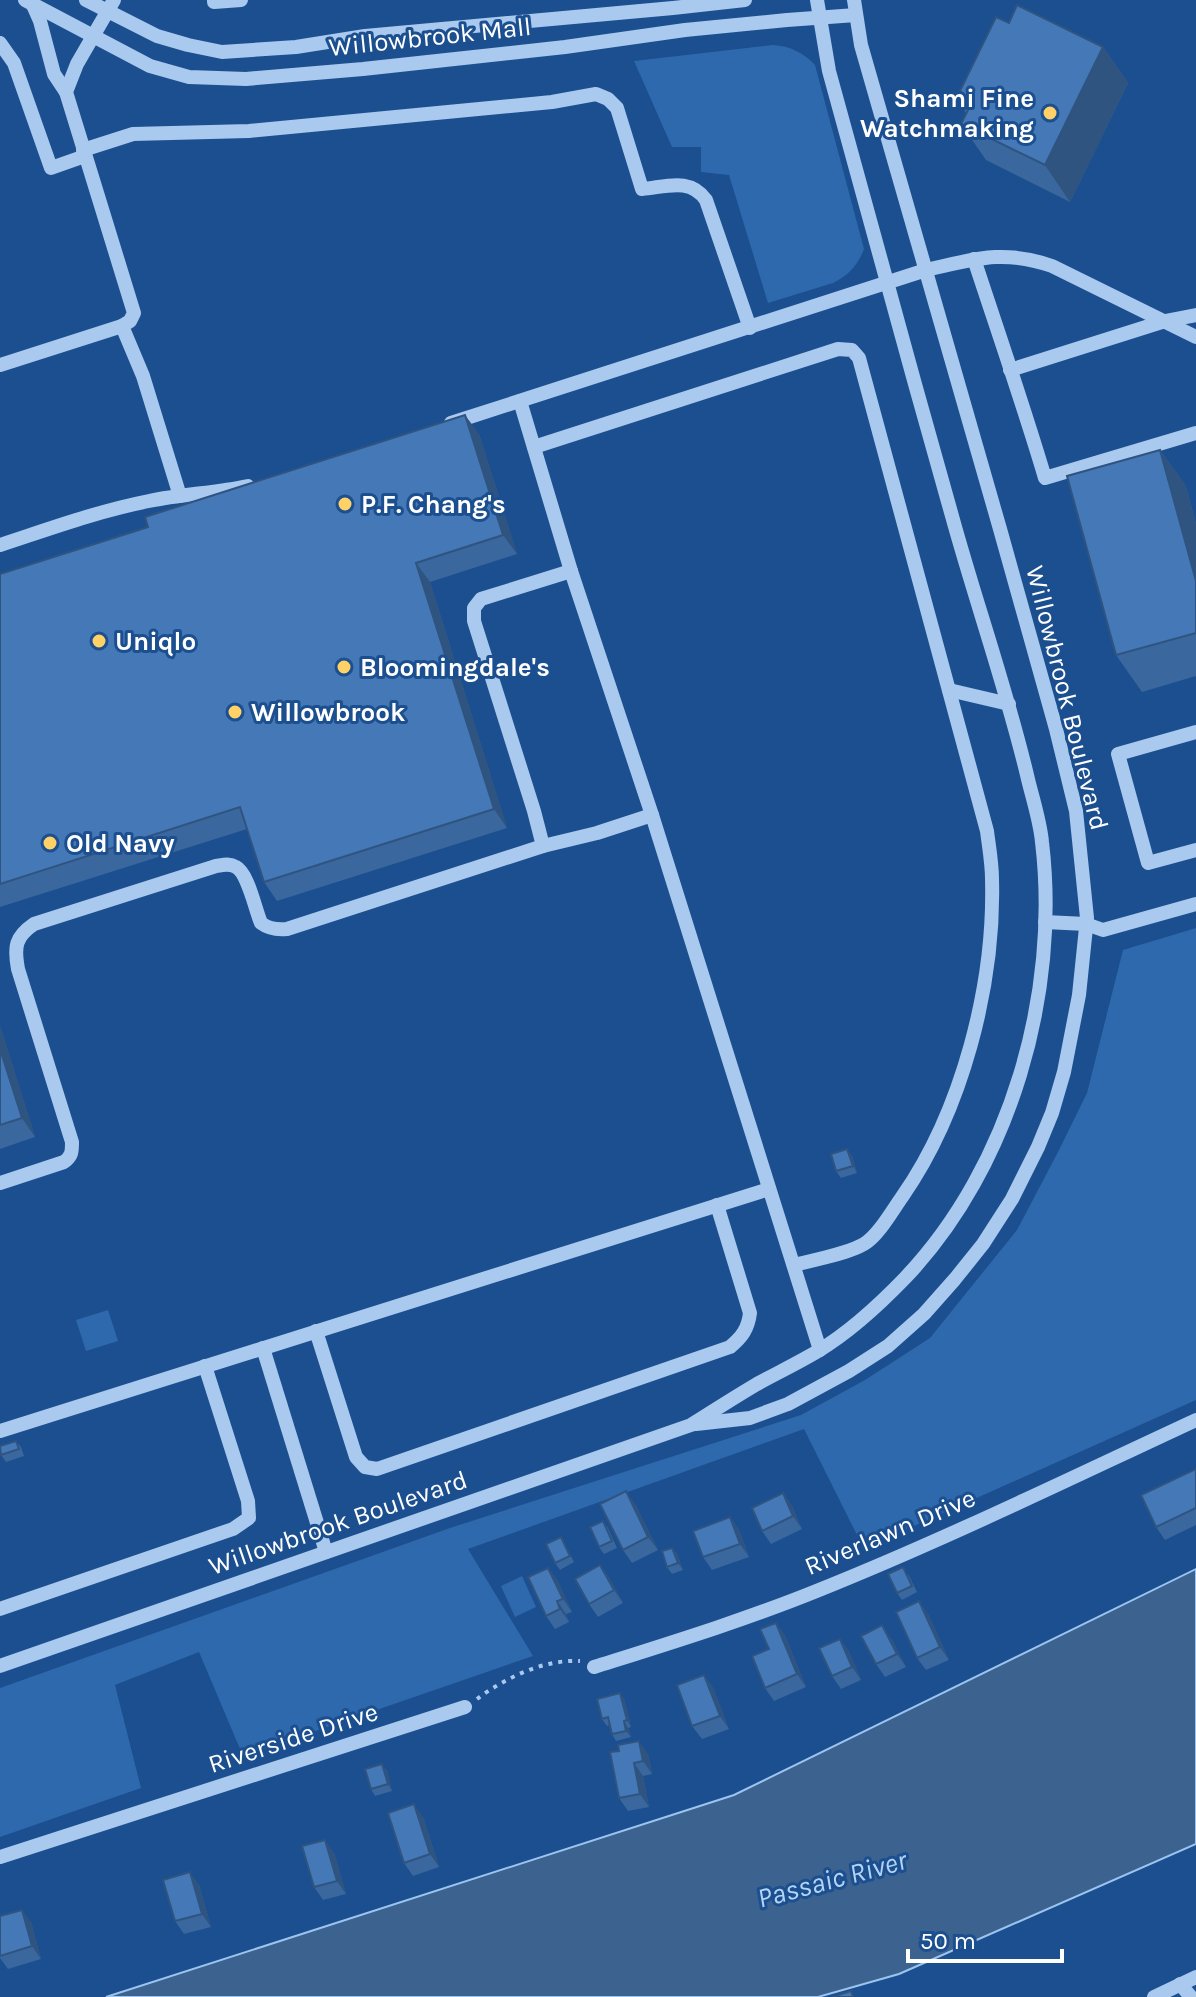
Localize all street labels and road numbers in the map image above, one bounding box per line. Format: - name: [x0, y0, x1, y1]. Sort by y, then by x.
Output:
- street label: Willowbrook Mall: [327, 11, 533, 63]
- street label: Willowbrook Boulevard: [1019, 562, 1115, 834]
- street label: Willowbrook Boulevard: [205, 1464, 471, 1582]
- street label: Riverlawn Drive: [800, 1482, 980, 1582]
- street label: Riverside Drive: [204, 1696, 382, 1780]

